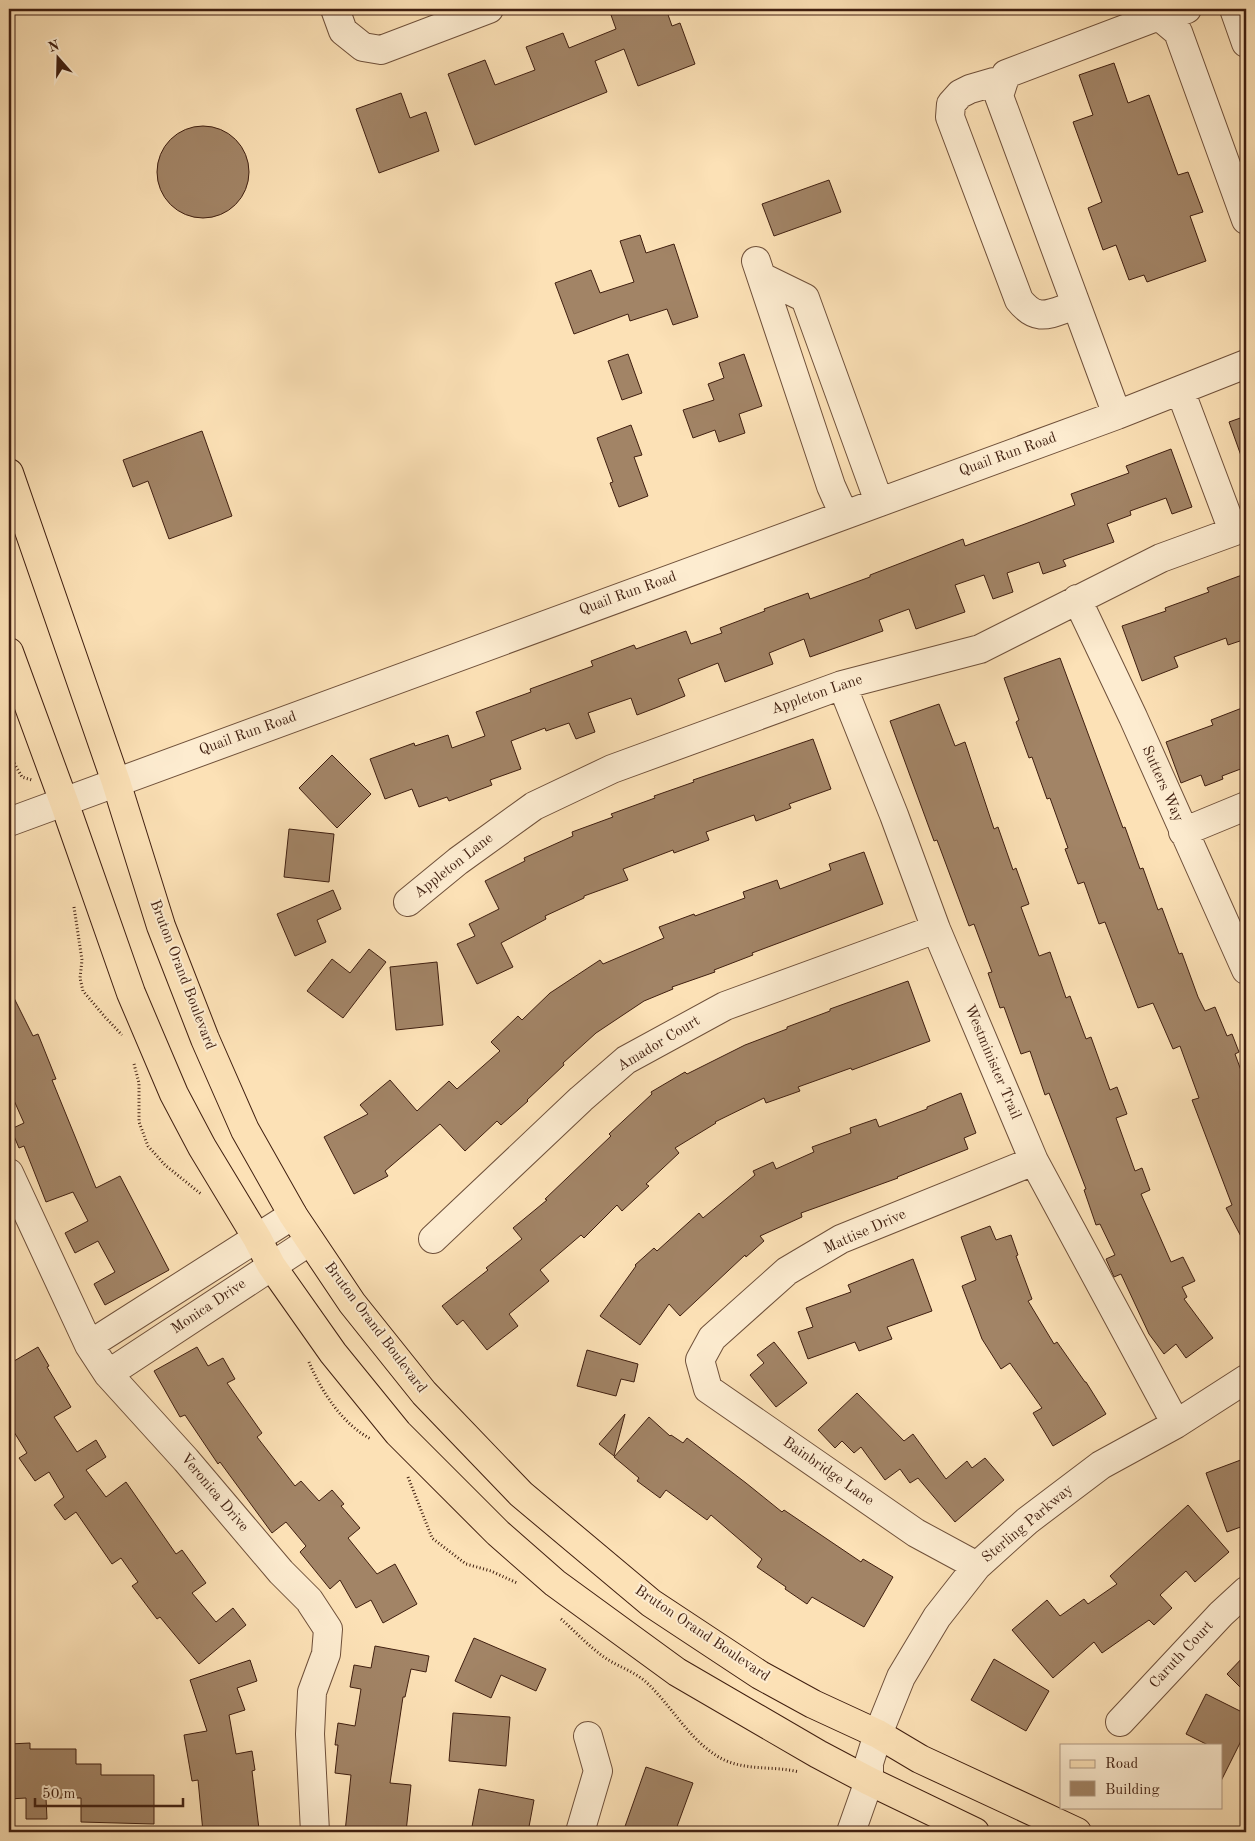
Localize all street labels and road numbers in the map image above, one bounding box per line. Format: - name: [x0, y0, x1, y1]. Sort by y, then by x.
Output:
- street label: Quail Run Road: [957, 430, 1059, 480]
- street label: Quail Run Road: [577, 569, 679, 619]
- street label: Appleton Lane: [769, 672, 865, 718]
- street label: Quail Run Road: [197, 709, 299, 759]
- street label: Sutters Way: [1139, 744, 1185, 824]
- street label: Appleton Lane: [412, 831, 496, 901]
- street label: Bruton Orand Boulevard: [146, 898, 218, 1052]
- street label: Westminister Trail: [961, 1003, 1023, 1121]
- street label: Amador Court: [615, 1014, 703, 1074]
- street label: Mattise Drive: [822, 1207, 908, 1257]
- street label: Bruton Orand Boulevard: [321, 1260, 429, 1396]
- street label: Monica Drive: [169, 1277, 249, 1337]
- street label: Bainbridge Lane: [780, 1435, 876, 1509]
- street label: Veronica Drive: [177, 1451, 251, 1535]
- street label: Sterling Parkway: [980, 1482, 1076, 1566]
- street label: Bruton Orand Boulevard: [632, 1583, 772, 1685]
- street label: Caruth Court: [1147, 1618, 1217, 1692]

